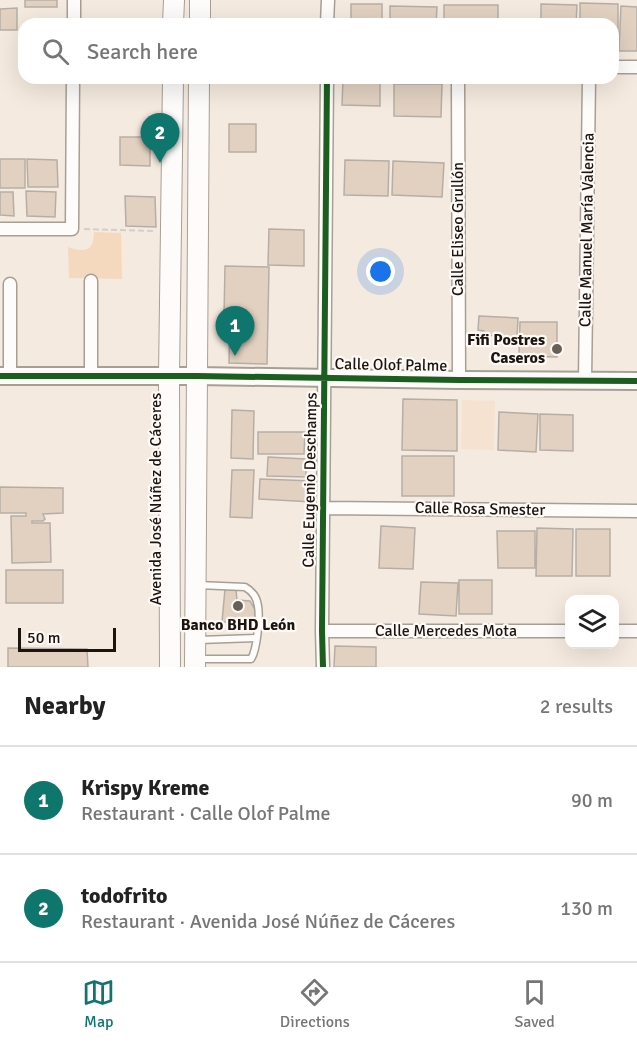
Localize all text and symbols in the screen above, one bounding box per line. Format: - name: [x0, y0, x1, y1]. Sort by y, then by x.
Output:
- search box: [18, 18, 619, 84]
- icon: search: [39, 35, 72, 68]
- text: Search here: [87, 38, 198, 65]
- pin: 2: [140, 114, 180, 163]
- street label: Calle Manuel María Valencia: [575, 133, 599, 327]
- street label: Calle Eliseo Grullón: [448, 162, 468, 296]
- your location: [366, 257, 395, 286]
- pin: 1: [216, 306, 254, 356]
- place label: Fifi Postres Caseros: [467, 330, 545, 368]
- marker: Fifi Postres Caseros: [550, 342, 564, 356]
- street label: Calle Olof Palme: [334, 354, 448, 376]
- street label: Calle Eugenio Deschamps: [298, 392, 322, 568]
- street label: Avenida José Núñez de Cáceres: [146, 393, 166, 605]
- street label: Calle Rosa Smester: [415, 498, 546, 520]
- map controls: [565, 595, 619, 649]
- button: layers: [565, 595, 619, 649]
- marker: Banco BHD León: [231, 599, 245, 613]
- place label: Banco BHD León: [181, 615, 295, 635]
- street label: Calle Mercedes Mota: [375, 621, 517, 641]
- scale bar: [18, 625, 116, 652]
- text: 50 m: [27, 628, 61, 648]
- text: Nearby: [24, 690, 105, 722]
- text: 2 results: [540, 694, 613, 719]
- text: Krispy Kreme: [81, 774, 209, 801]
- text: 1: [38, 788, 49, 813]
- text: 90 m: [571, 788, 613, 813]
- text: Restaurant · Calle Olof Palme: [81, 801, 331, 826]
- text: todofrito: [81, 882, 168, 909]
- text: 2: [38, 896, 49, 921]
- text: 130 m: [560, 896, 613, 921]
- text: Restaurant · Avenida José Núñez de Cáceres: [81, 909, 455, 934]
- tab: Map: [82, 976, 115, 1032]
- tab: Directions: [280, 976, 350, 1032]
- tab: Saved: [514, 976, 555, 1032]

